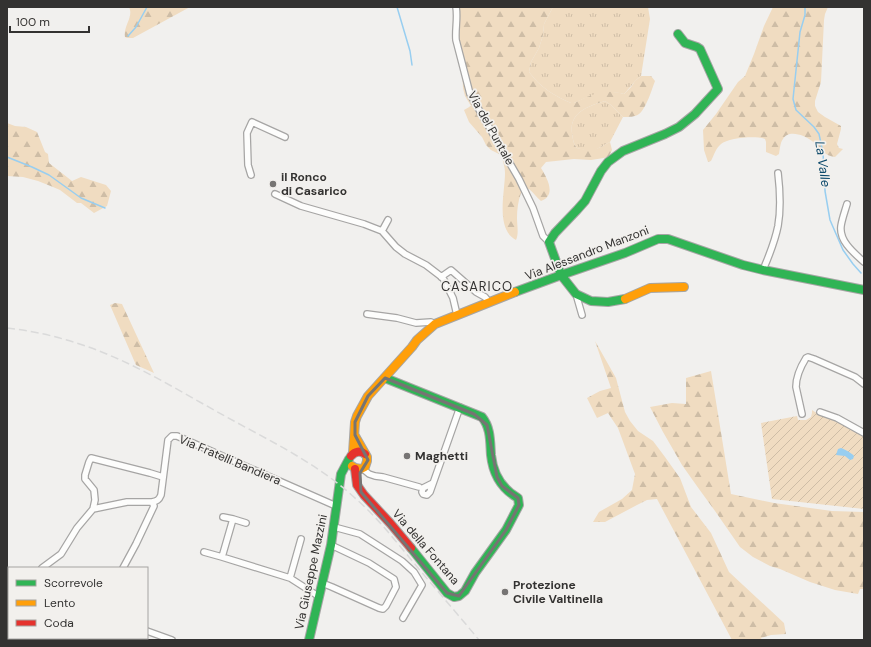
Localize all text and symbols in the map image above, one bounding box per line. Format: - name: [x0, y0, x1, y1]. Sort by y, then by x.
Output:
- scale bar: [10, 8, 89, 34]
- text: 100 m: [16, 14, 50, 30]
- street label: Via del Puntale: [464, 88, 518, 168]
- water label: La Valle: [811, 140, 835, 188]
- place label: il Ronco di Casarico: [281, 169, 347, 199]
- marker: il Ronco di Casarico: [268, 179, 278, 189]
- street label: Via Alessandro Manzoni: [523, 222, 651, 284]
- district label: CASARICO: [441, 278, 513, 295]
- street label: Via Fratelli Bandiera: [176, 431, 284, 489]
- place label: Maghetti: [415, 448, 468, 464]
- marker: Maghetti: [402, 451, 412, 461]
- street label: Via della Fontana: [389, 506, 463, 588]
- street label: Via Giuseppe Mazzini: [291, 513, 331, 631]
- legend: [8, 567, 148, 639]
- text: Scorrevole: [44, 575, 103, 591]
- place label: Protezione Civile Valtinella: [513, 577, 603, 607]
- marker: Protezione Civile Valtinella: [500, 587, 510, 597]
- text: Lento: [44, 595, 75, 611]
- text: Coda: [44, 615, 74, 631]

